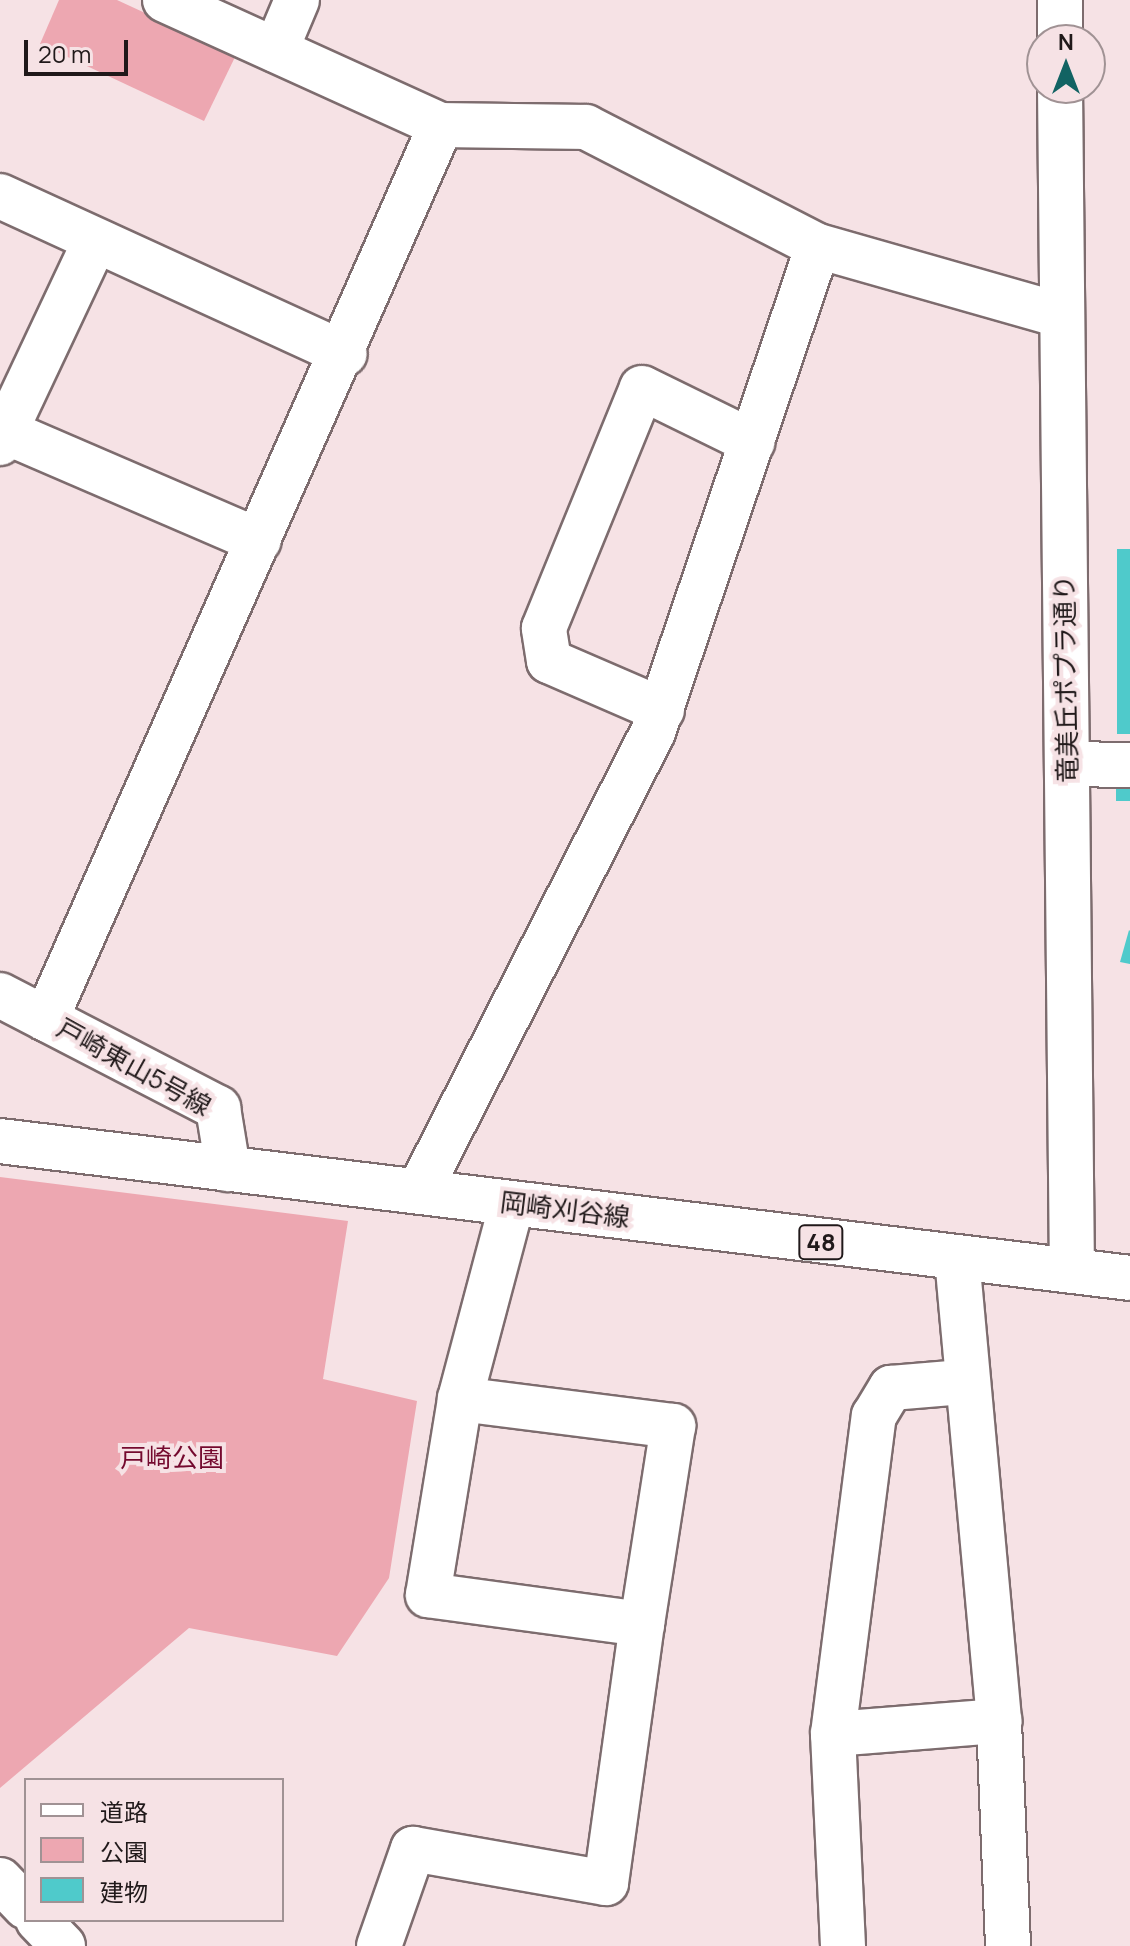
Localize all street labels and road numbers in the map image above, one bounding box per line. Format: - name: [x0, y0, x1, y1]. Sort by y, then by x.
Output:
- street label: 竜美丘ポプラ通り: [1049, 575, 1083, 783]
- street label: 戸崎東山5号線: [52, 1012, 216, 1122]
- street label: 岡崎刈谷線: [499, 1187, 631, 1233]
- road number: 48: [797, 1222, 845, 1262]

